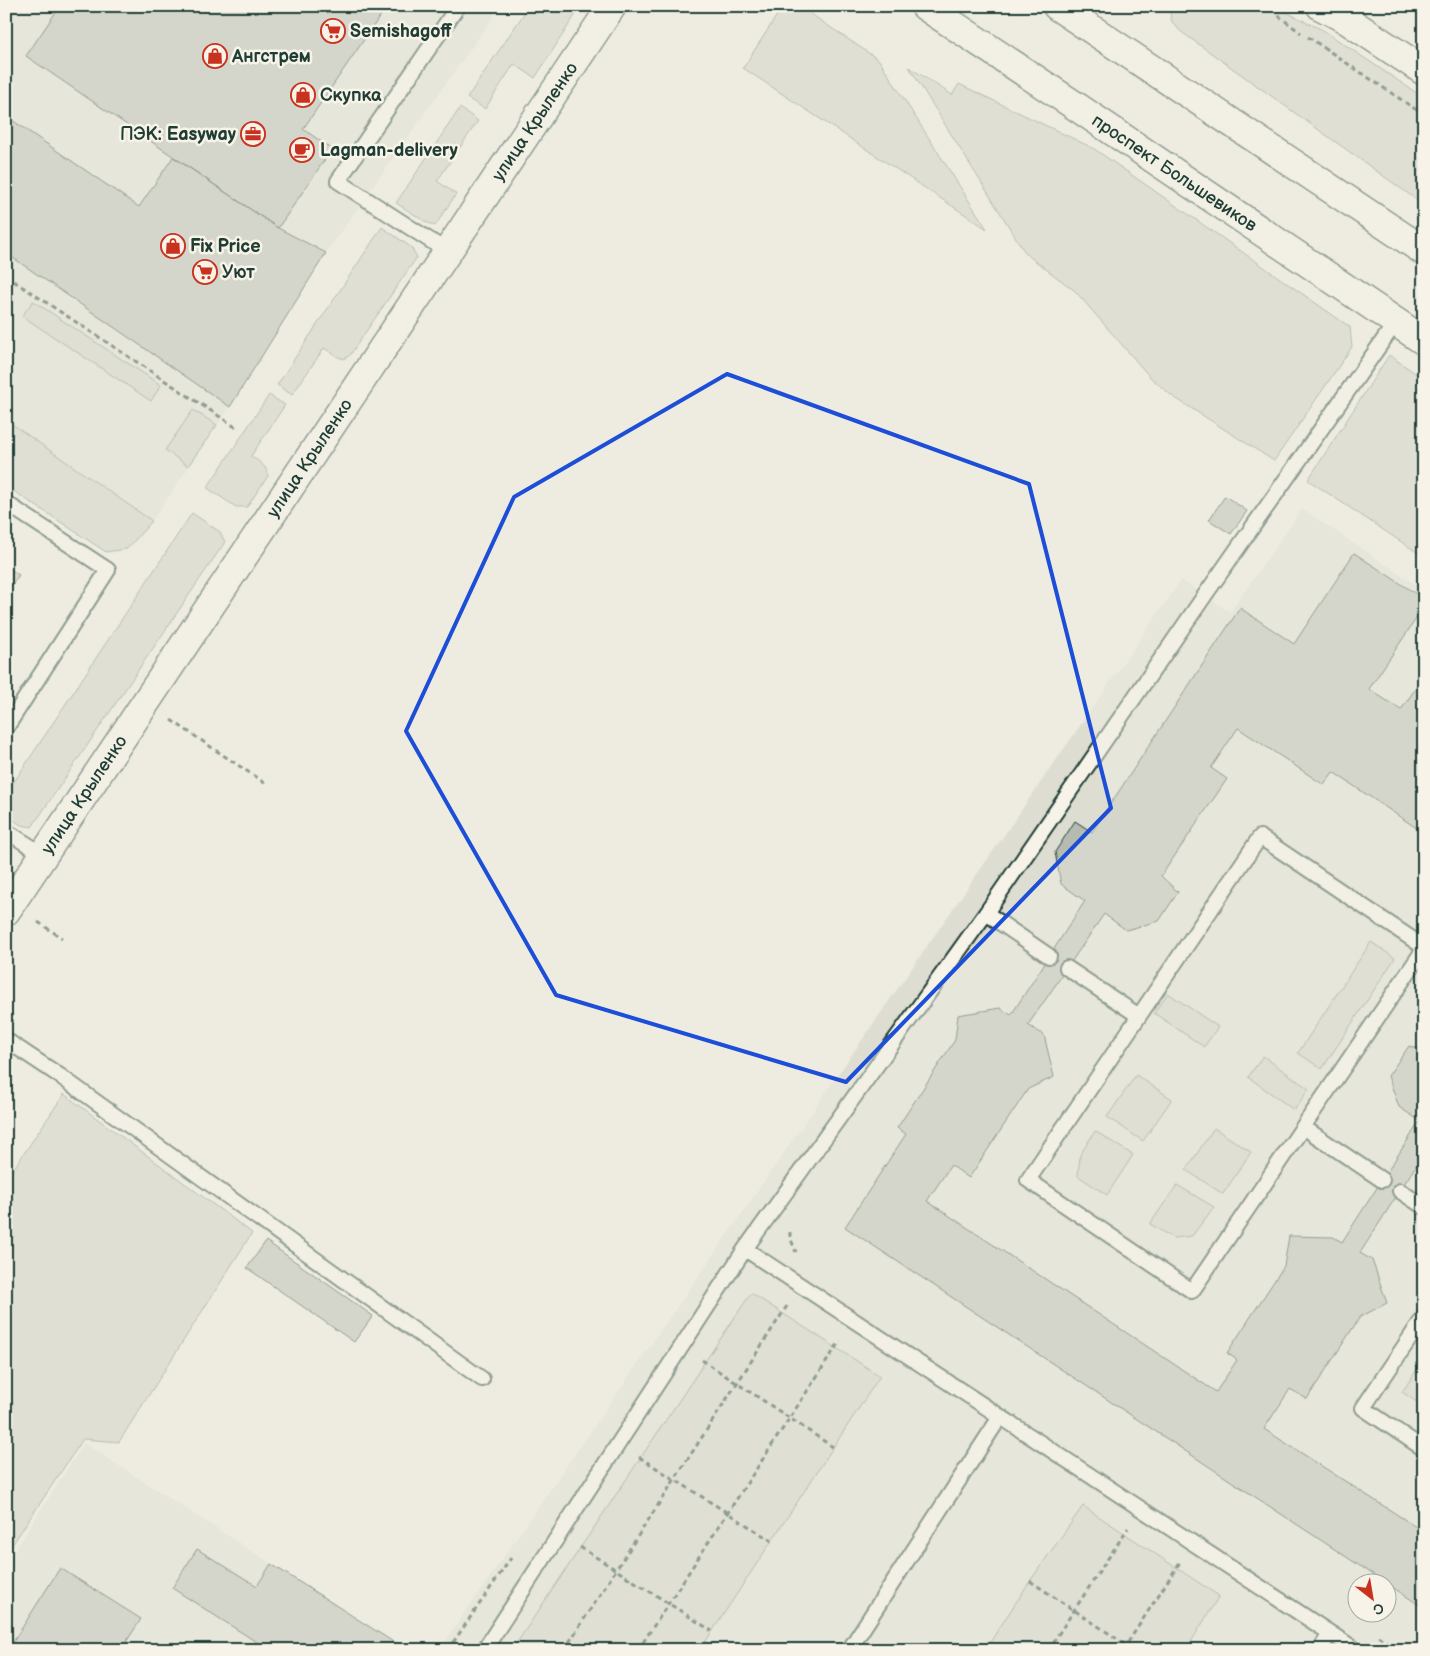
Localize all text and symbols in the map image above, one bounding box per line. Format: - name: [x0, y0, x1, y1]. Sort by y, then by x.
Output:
- supermarket icon: Semishagoff: [320, 18, 346, 44]
- place label: Semishagoff: [350, 21, 452, 42]
- shop icon: Ангстрем: [202, 43, 228, 69]
- place label: Ангстрем: [231, 46, 311, 67]
- street label: улица Крыленко: [487, 58, 582, 185]
- shop icon: Скупка: [290, 82, 316, 108]
- place label: Скупка: [320, 85, 382, 106]
- street label: проспект Большевиков: [1088, 110, 1261, 236]
- office icon: ПЭК: Easyway: [240, 121, 266, 147]
- place label: ПЭК: Easyway: [120, 124, 237, 145]
- cafe icon: Lagman-delivery: [289, 137, 315, 163]
- place label: Lagman-delivery: [320, 140, 459, 161]
- shop icon: Fix Price: [160, 233, 186, 259]
- place label: Fix Price: [190, 236, 261, 257]
- supermarket icon: Уют: [192, 259, 218, 285]
- place label: Уют: [222, 262, 255, 283]
- street label: улица Крыленко: [262, 395, 357, 522]
- street label: улица Крыленко: [37, 731, 131, 858]
- north arrow: [1348, 1574, 1398, 1624]
- text: С: [1370, 1599, 1387, 1619]

